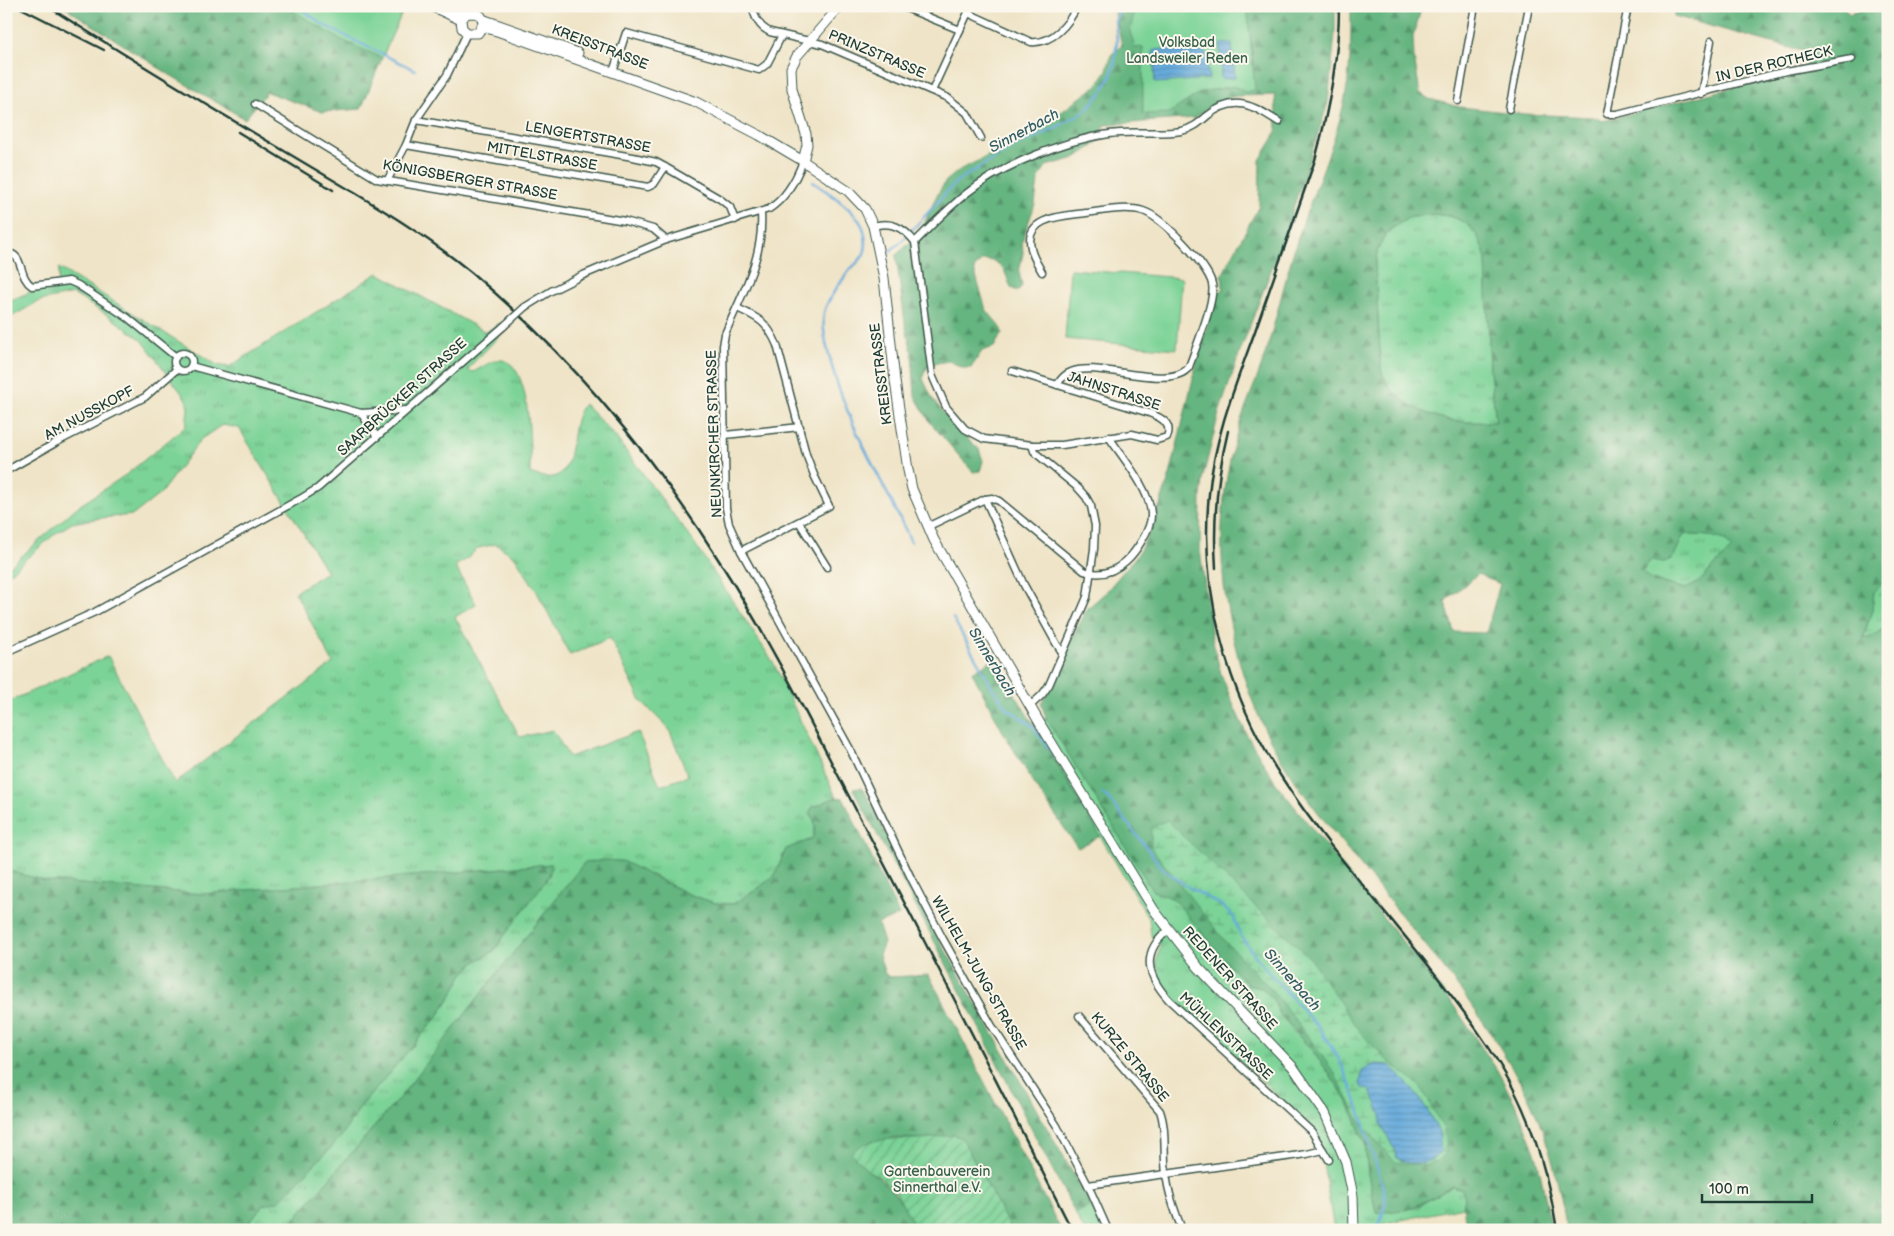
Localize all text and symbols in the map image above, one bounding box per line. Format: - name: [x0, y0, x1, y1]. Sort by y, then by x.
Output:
- street label: KREISSTRASSE: [549, 21, 651, 73]
- street label: PRINZSTRASSE: [826, 26, 928, 82]
- park label: Volksbad Landsweiler Reden: [1126, 34, 1248, 67]
- street label: IN DER ROTHECK: [1714, 42, 1835, 86]
- water label: Sinnerbach: [986, 105, 1062, 157]
- street label: LENGERTSTRASSE: [524, 118, 652, 156]
- street label: MITTELSTRASSE: [485, 138, 599, 174]
- street label: KÖNIGSBERGER STRASSE: [381, 155, 559, 204]
- street label: KREISSTRASSE: [866, 322, 896, 426]
- street label: SAARBRÜCKER STRASSE: [333, 334, 470, 459]
- street label: NEUNKIRCHER STRASSE: [703, 350, 725, 518]
- street label: JAHNSTRASSE: [1065, 368, 1163, 414]
- street label: AM NUSSKOPF: [41, 382, 137, 444]
- water label: Sinnerbach: [964, 624, 1020, 700]
- street label: WILHELM-JUNG-STRASSE: [928, 893, 1030, 1053]
- street label: REDENER STRASSE: [1179, 923, 1281, 1033]
- water label: Sinnerbach: [1260, 945, 1324, 1015]
- street label: MÜHLENSTRASSE: [1176, 988, 1277, 1084]
- street label: KURZE STRASSE: [1088, 1009, 1172, 1105]
- park label: Gartenbauverein Sinnerthal e.V.: [884, 1163, 990, 1196]
- scale bar: [1702, 1171, 1812, 1203]
- text: 100 m: [1709, 1180, 1749, 1199]

